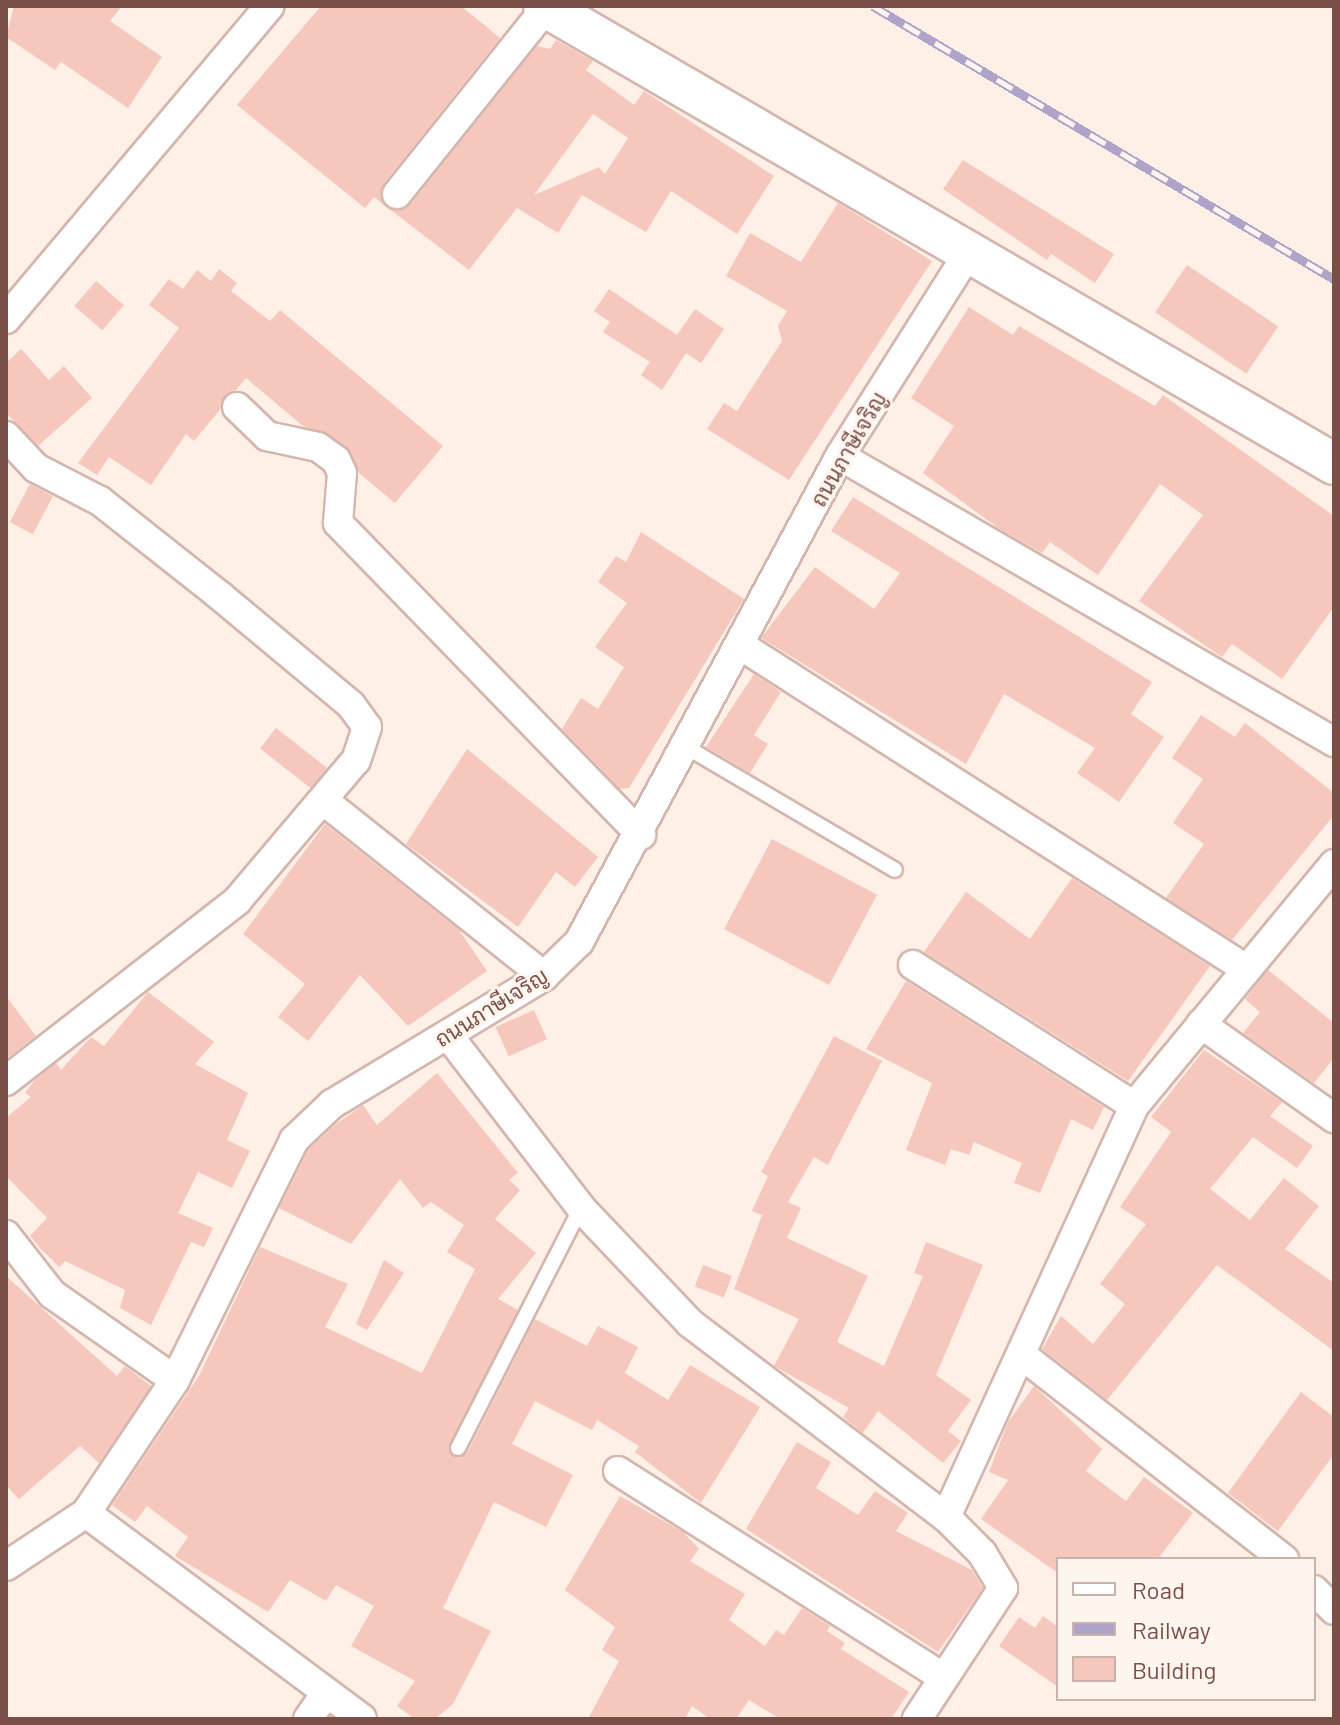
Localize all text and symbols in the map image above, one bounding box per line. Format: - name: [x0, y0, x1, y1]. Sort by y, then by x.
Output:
- street label: ถนนภาษีเจริญ: [805, 387, 891, 511]
- street label: ถนนภาษีเจริญ: [430, 962, 552, 1052]
- legend: [1056, 1557, 1316, 1701]
- text: Road: [1132, 1575, 1185, 1604]
- text: Railway: [1132, 1615, 1211, 1644]
- text: Building: [1132, 1655, 1216, 1684]

